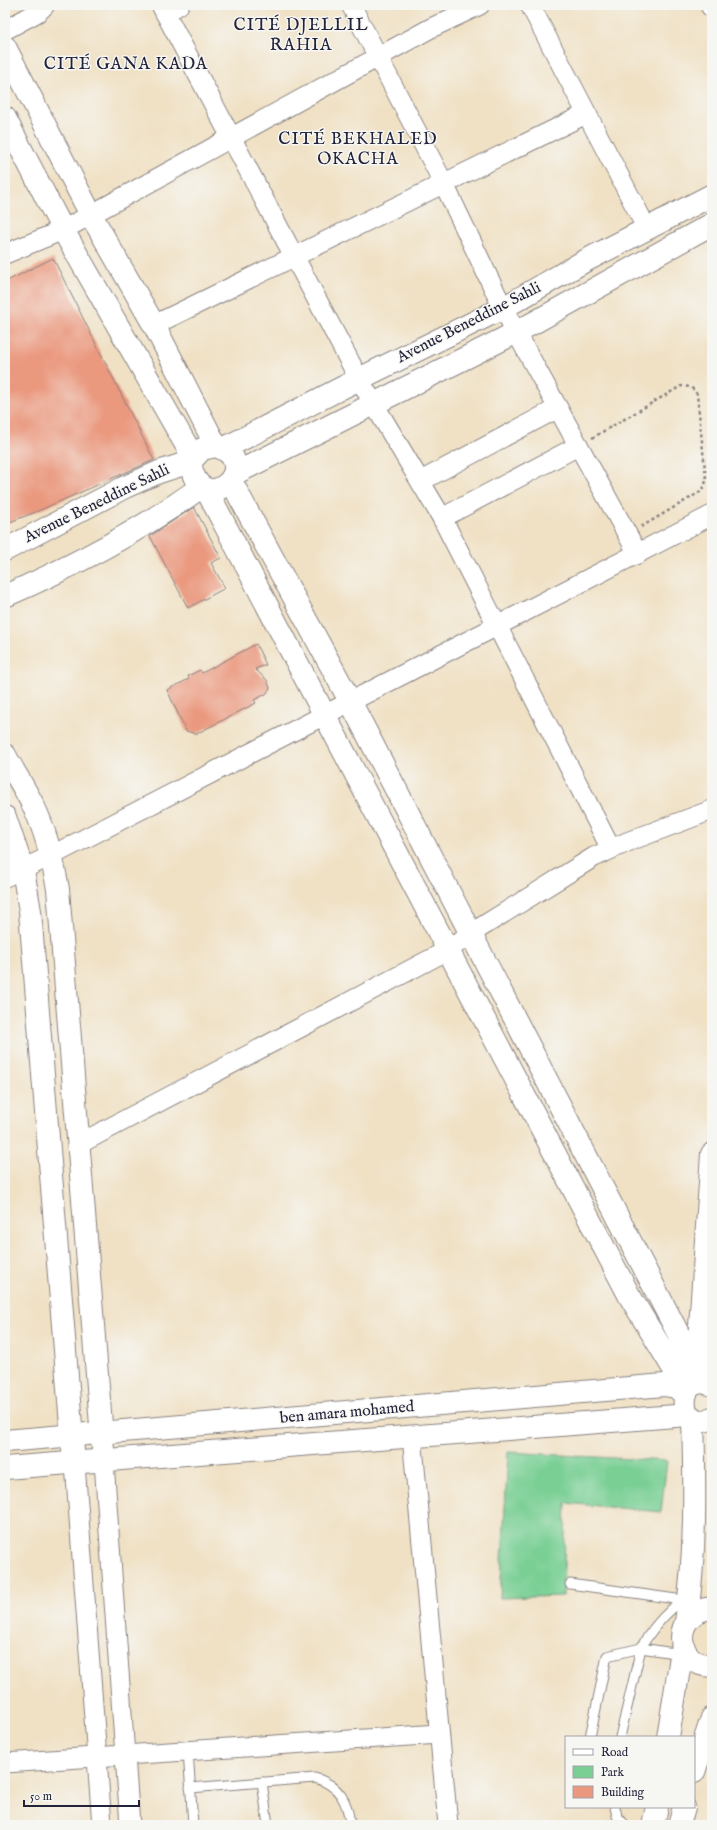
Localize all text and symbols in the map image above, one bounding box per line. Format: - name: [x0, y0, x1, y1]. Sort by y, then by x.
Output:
- district label: CITÉ DJELLIL RAHIA: [233, 14, 369, 56]
- district label: CITÉ GANA KADA: [44, 53, 208, 75]
- district label: CITÉ BEKHALED OKACHA: [278, 128, 438, 170]
- street label: Avenue Beneddine Sahli: [393, 278, 544, 368]
- street label: Avenue Beneddine Sahli: [20, 460, 173, 548]
- street label: ben amara mohamed: [279, 1397, 415, 1429]
- legend: [565, 1736, 695, 1808]
- text: Road: [601, 1745, 629, 1760]
- text: Park: [601, 1765, 624, 1780]
- scale bar: [24, 1782, 139, 1808]
- text: Building: [601, 1785, 645, 1800]
- text: 50 m: [30, 1789, 52, 1804]

